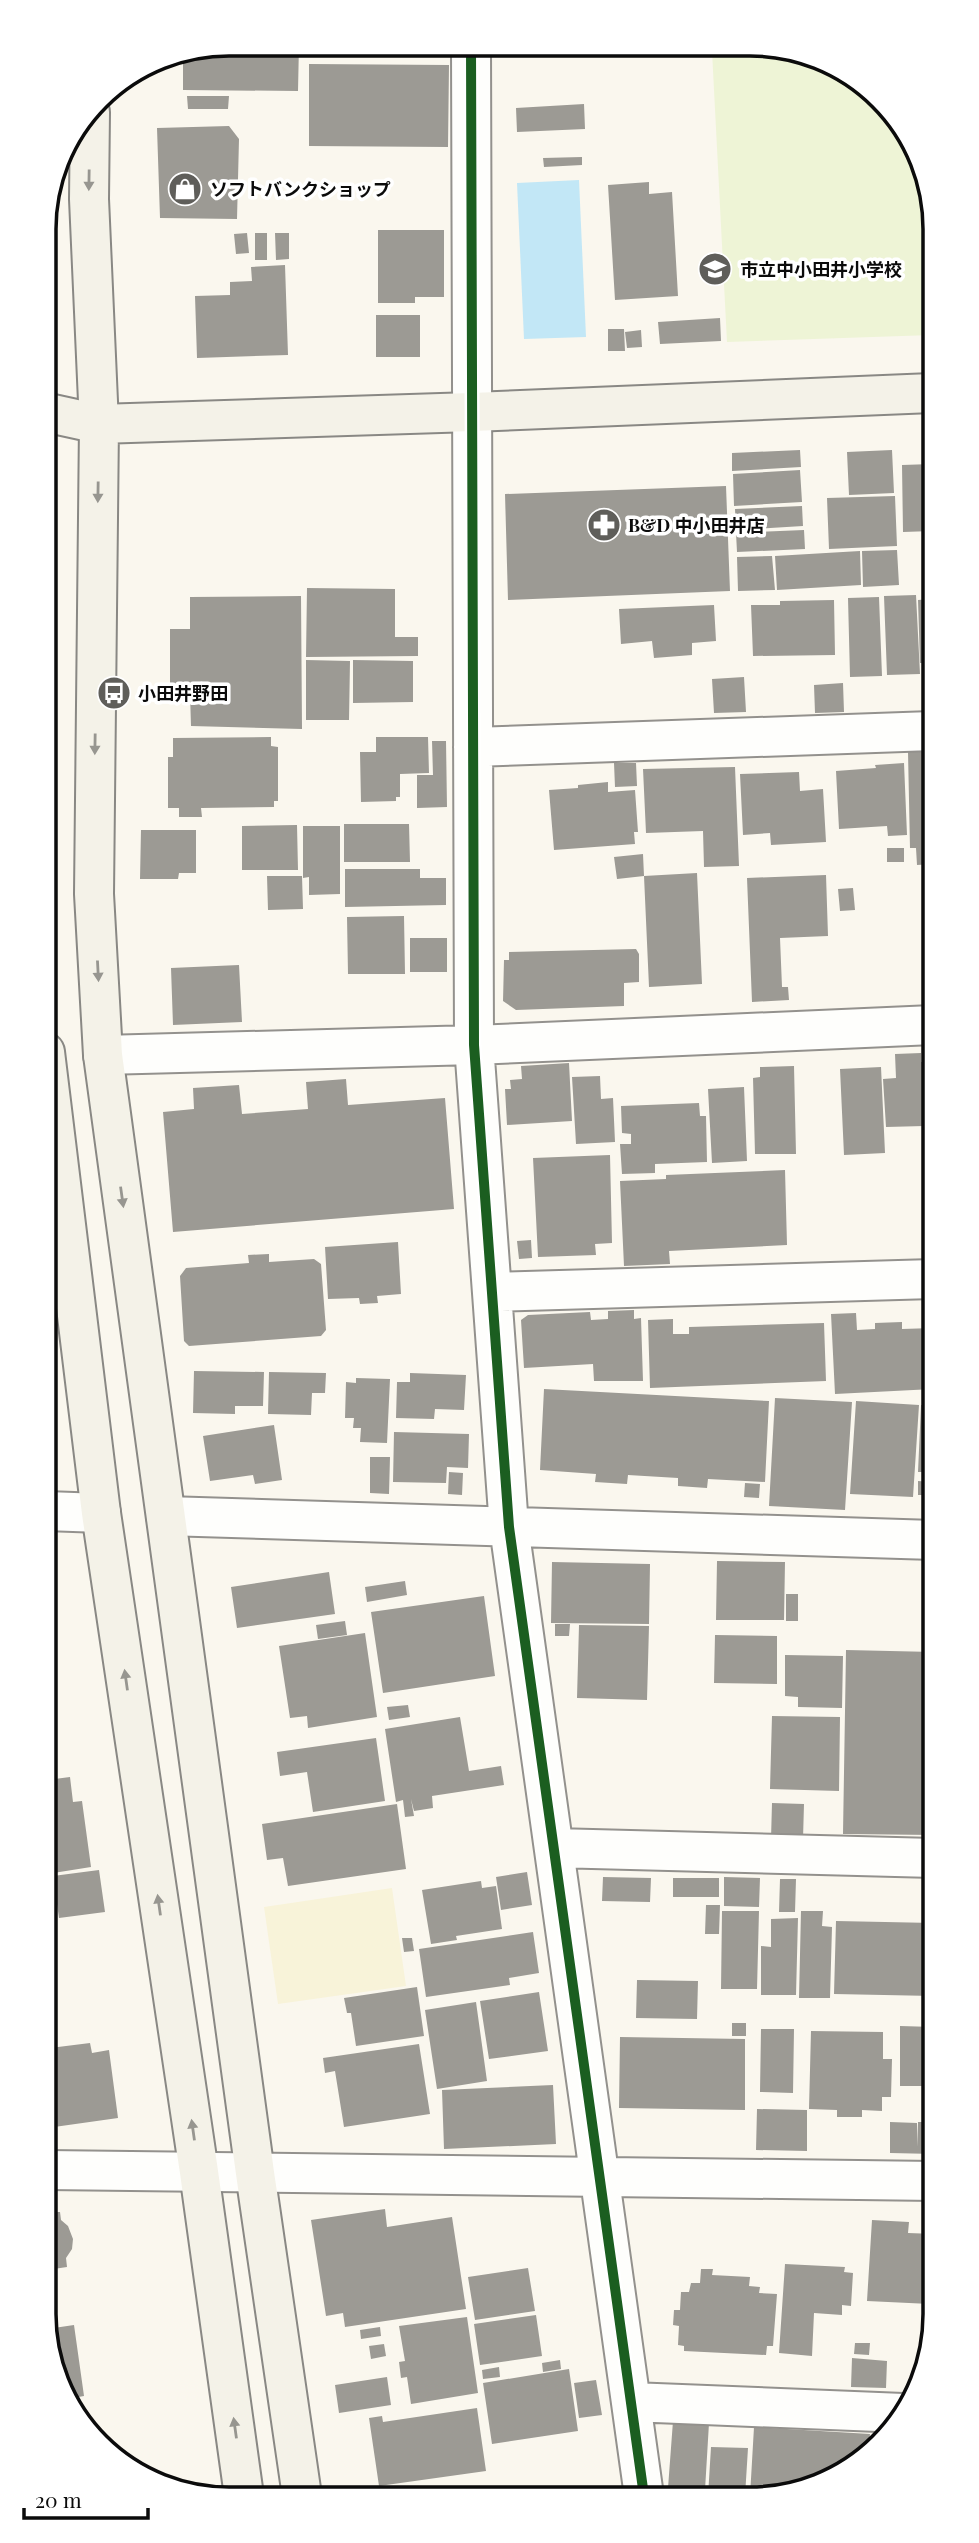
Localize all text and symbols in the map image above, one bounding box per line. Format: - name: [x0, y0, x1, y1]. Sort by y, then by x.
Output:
- one-way arrow: [83, 169, 95, 191]
- shop icon: ソフトバンクショップ: [166, 170, 204, 208]
- place label: ソフトバンクショップ: [210, 177, 391, 201]
- school or university icon: 市立中小田井小学校: [696, 250, 734, 288]
- place label: 市立中小田井小学校: [740, 257, 902, 281]
- one-way arrow: [92, 481, 104, 503]
- pharmacy icon: B&D 中小田井店: [585, 506, 623, 544]
- place label: B&D 中小田井店: [628, 513, 764, 537]
- bus stop icon: 小田井野田: [95, 674, 133, 712]
- place label: 小田井野田: [138, 681, 228, 705]
- one-way arrow: [89, 733, 101, 755]
- one-way arrow: [93, 961, 104, 983]
- one-way arrow: [117, 1186, 128, 1208]
- one-way arrow: [120, 1669, 131, 1691]
- one-way arrow: [154, 1894, 165, 1916]
- one-way arrow: [187, 2119, 198, 2141]
- one-way arrow: [229, 2417, 240, 2439]
- scale bar: [24, 2476, 149, 2520]
- text: 20 m: [35, 2485, 82, 2513]

